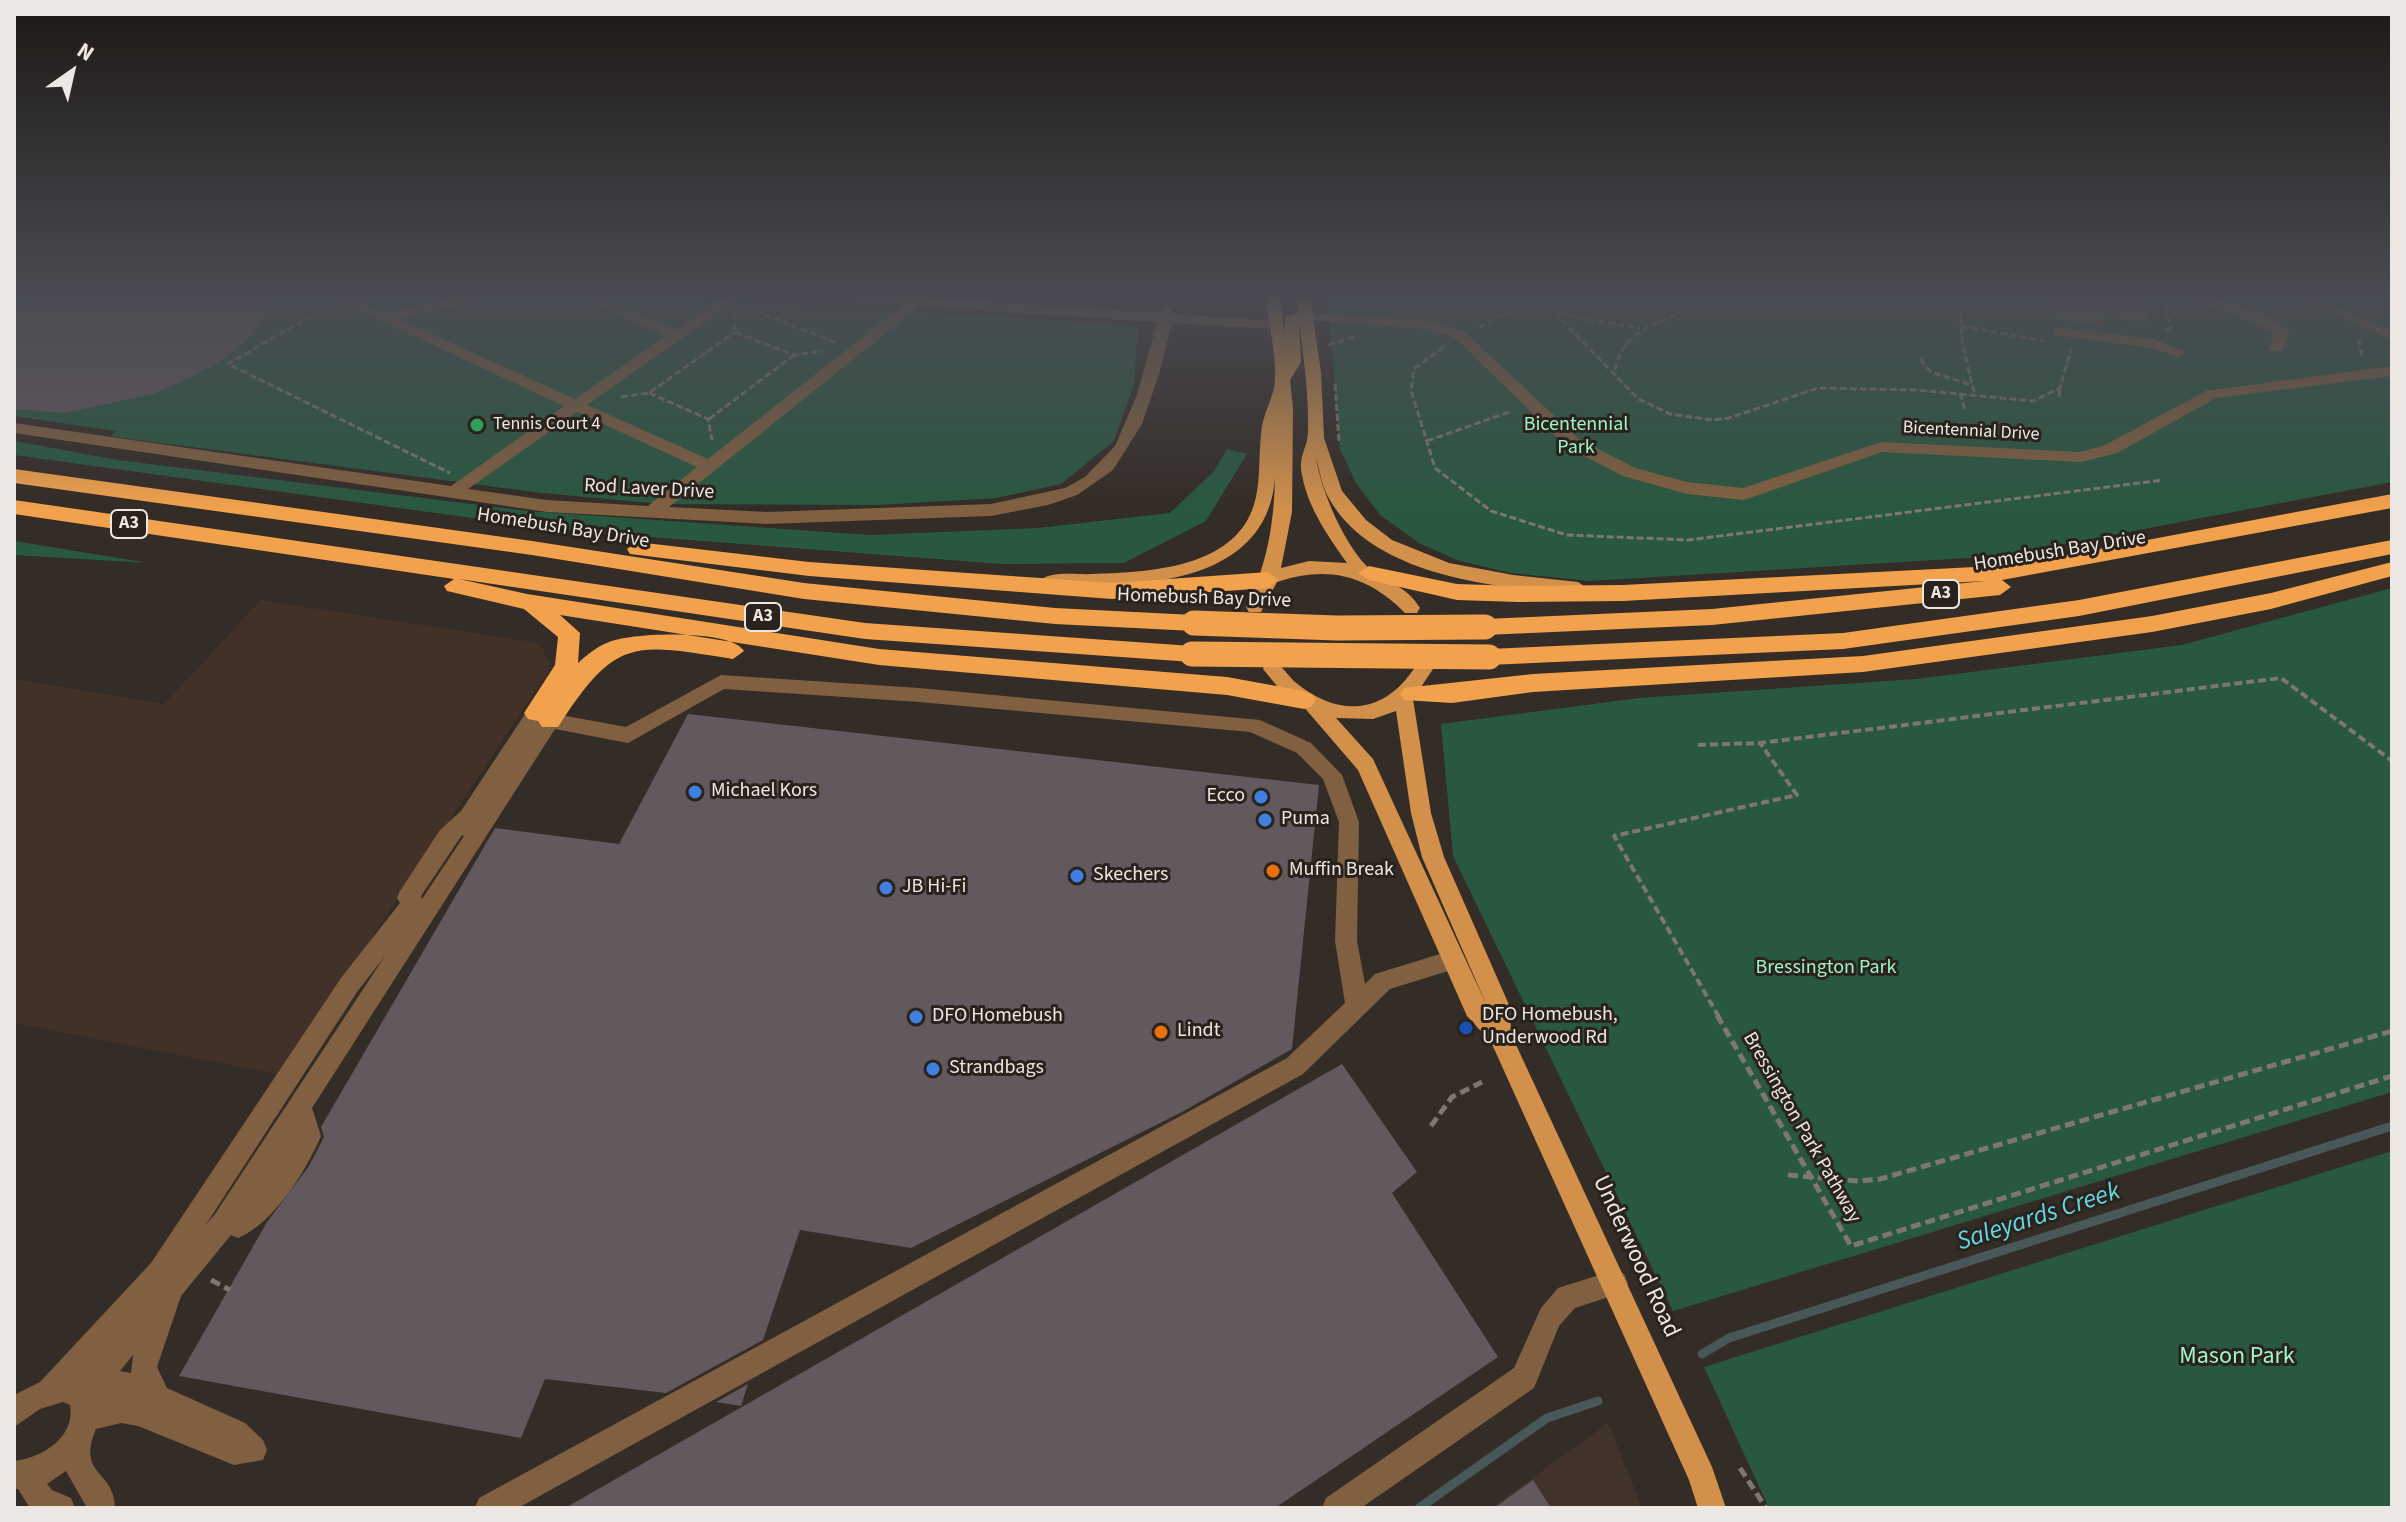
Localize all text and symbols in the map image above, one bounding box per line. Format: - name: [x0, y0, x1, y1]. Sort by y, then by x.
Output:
- north arrow: [32, 32, 112, 112]
- text: N: [70, 35, 100, 69]
- place label: Tennis Court 4: [493, 414, 600, 436]
- park label: Bicentennial Park: [1524, 414, 1628, 461]
- marker: Tennis Court 4: [468, 416, 486, 434]
- street label: Bicentennial Drive: [1902, 418, 2040, 446]
- street label: Rod Laver Drive: [583, 475, 715, 505]
- street label: Homebush Bay Drive: [475, 504, 651, 554]
- road number: A3: [111, 510, 147, 538]
- street label: Homebush Bay Drive: [1972, 527, 2148, 577]
- road number: A3: [1923, 580, 1959, 608]
- street label: Homebush Bay Drive: [1117, 584, 1291, 614]
- road number: A3: [745, 603, 781, 631]
- place label: Michael Kors: [711, 780, 817, 804]
- marker: Michael Kors: [686, 783, 704, 801]
- place label: Ecco: [1206, 785, 1245, 809]
- marker: Ecco: [1252, 788, 1270, 806]
- place label: Puma: [1281, 808, 1330, 832]
- marker: Puma: [1256, 811, 1274, 829]
- place label: Muffin Break: [1289, 859, 1394, 883]
- marker: Muffin Break: [1264, 862, 1282, 880]
- place label: Skechers: [1093, 864, 1168, 888]
- marker: Skechers: [1068, 867, 1086, 885]
- place label: JB Hi-Fi: [902, 876, 966, 900]
- marker: JB Hi-Fi: [877, 879, 895, 897]
- park label: Bressington Park: [1756, 957, 1896, 981]
- place label: DFO Homebush, Underwood Rd: [1482, 1004, 1618, 1051]
- place label: DFO Homebush: [932, 1005, 1063, 1029]
- marker: DFO Homebush: [907, 1008, 925, 1026]
- marker: DFO Homebush, Underwood Rd: [1457, 1019, 1475, 1037]
- place label: Lindt: [1177, 1020, 1220, 1044]
- marker: Lindt: [1152, 1023, 1170, 1041]
- street label: Bressington Park Pathway: [1737, 1028, 1865, 1228]
- place label: Strandbags: [949, 1057, 1044, 1081]
- marker: Strandbags: [924, 1060, 942, 1078]
- street label: Underwood Road: [1585, 1171, 1685, 1343]
- water label: Saleyards Creek: [1954, 1177, 2124, 1259]
- park label: Mason Park: [2179, 1344, 2295, 1372]

